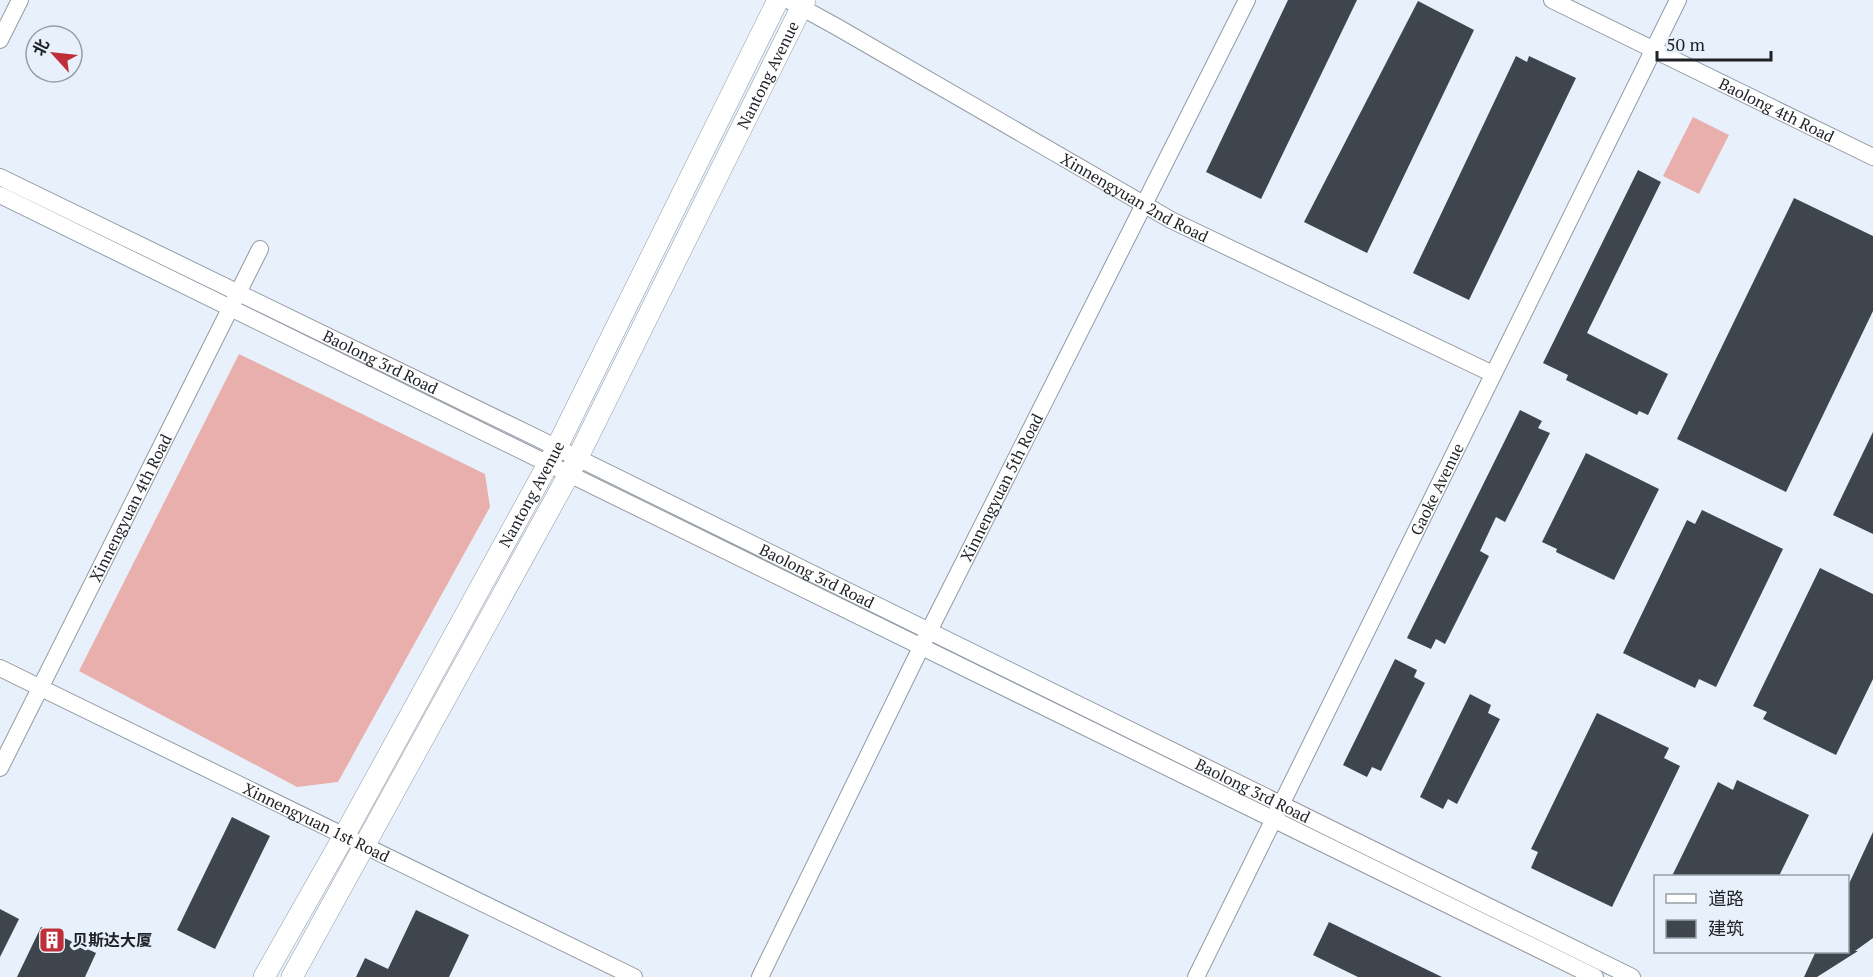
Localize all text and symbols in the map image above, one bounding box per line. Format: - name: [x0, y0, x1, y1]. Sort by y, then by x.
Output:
- street label: Nantong Avenue: [732, 17, 804, 133]
- north arrow: [24, 24, 84, 84]
- scale bar: [1657, 24, 1771, 62]
- text: 50 m: [1666, 32, 1706, 56]
- text: 北: [27, 35, 54, 59]
- street label: Baolong 4th Road: [1715, 72, 1838, 147]
- street label: Xinnengyuan 2nd Road: [1057, 148, 1212, 247]
- street label: Baolong 3rd Road: [319, 325, 442, 399]
- street label: Xinnengyuan 5th Road: [955, 410, 1048, 565]
- street label: Xinnengyuan 4th Road: [84, 430, 177, 586]
- street label: Nantong Avenue: [493, 437, 569, 551]
- street label: Gaoke Avenue: [1405, 439, 1469, 539]
- street label: Baolong 3rd Road: [756, 538, 878, 613]
- street label: Baolong 3rd Road: [1192, 753, 1314, 828]
- street label: Xinnengyuan 1st Road: [240, 777, 393, 867]
- legend: [1654, 875, 1849, 953]
- text: 道路: [1708, 886, 1744, 910]
- text: 建筑: [1708, 916, 1744, 940]
- building icon: 贝斯达大厦: [37, 925, 67, 955]
- place label: 贝斯达大厦: [72, 929, 152, 951]

